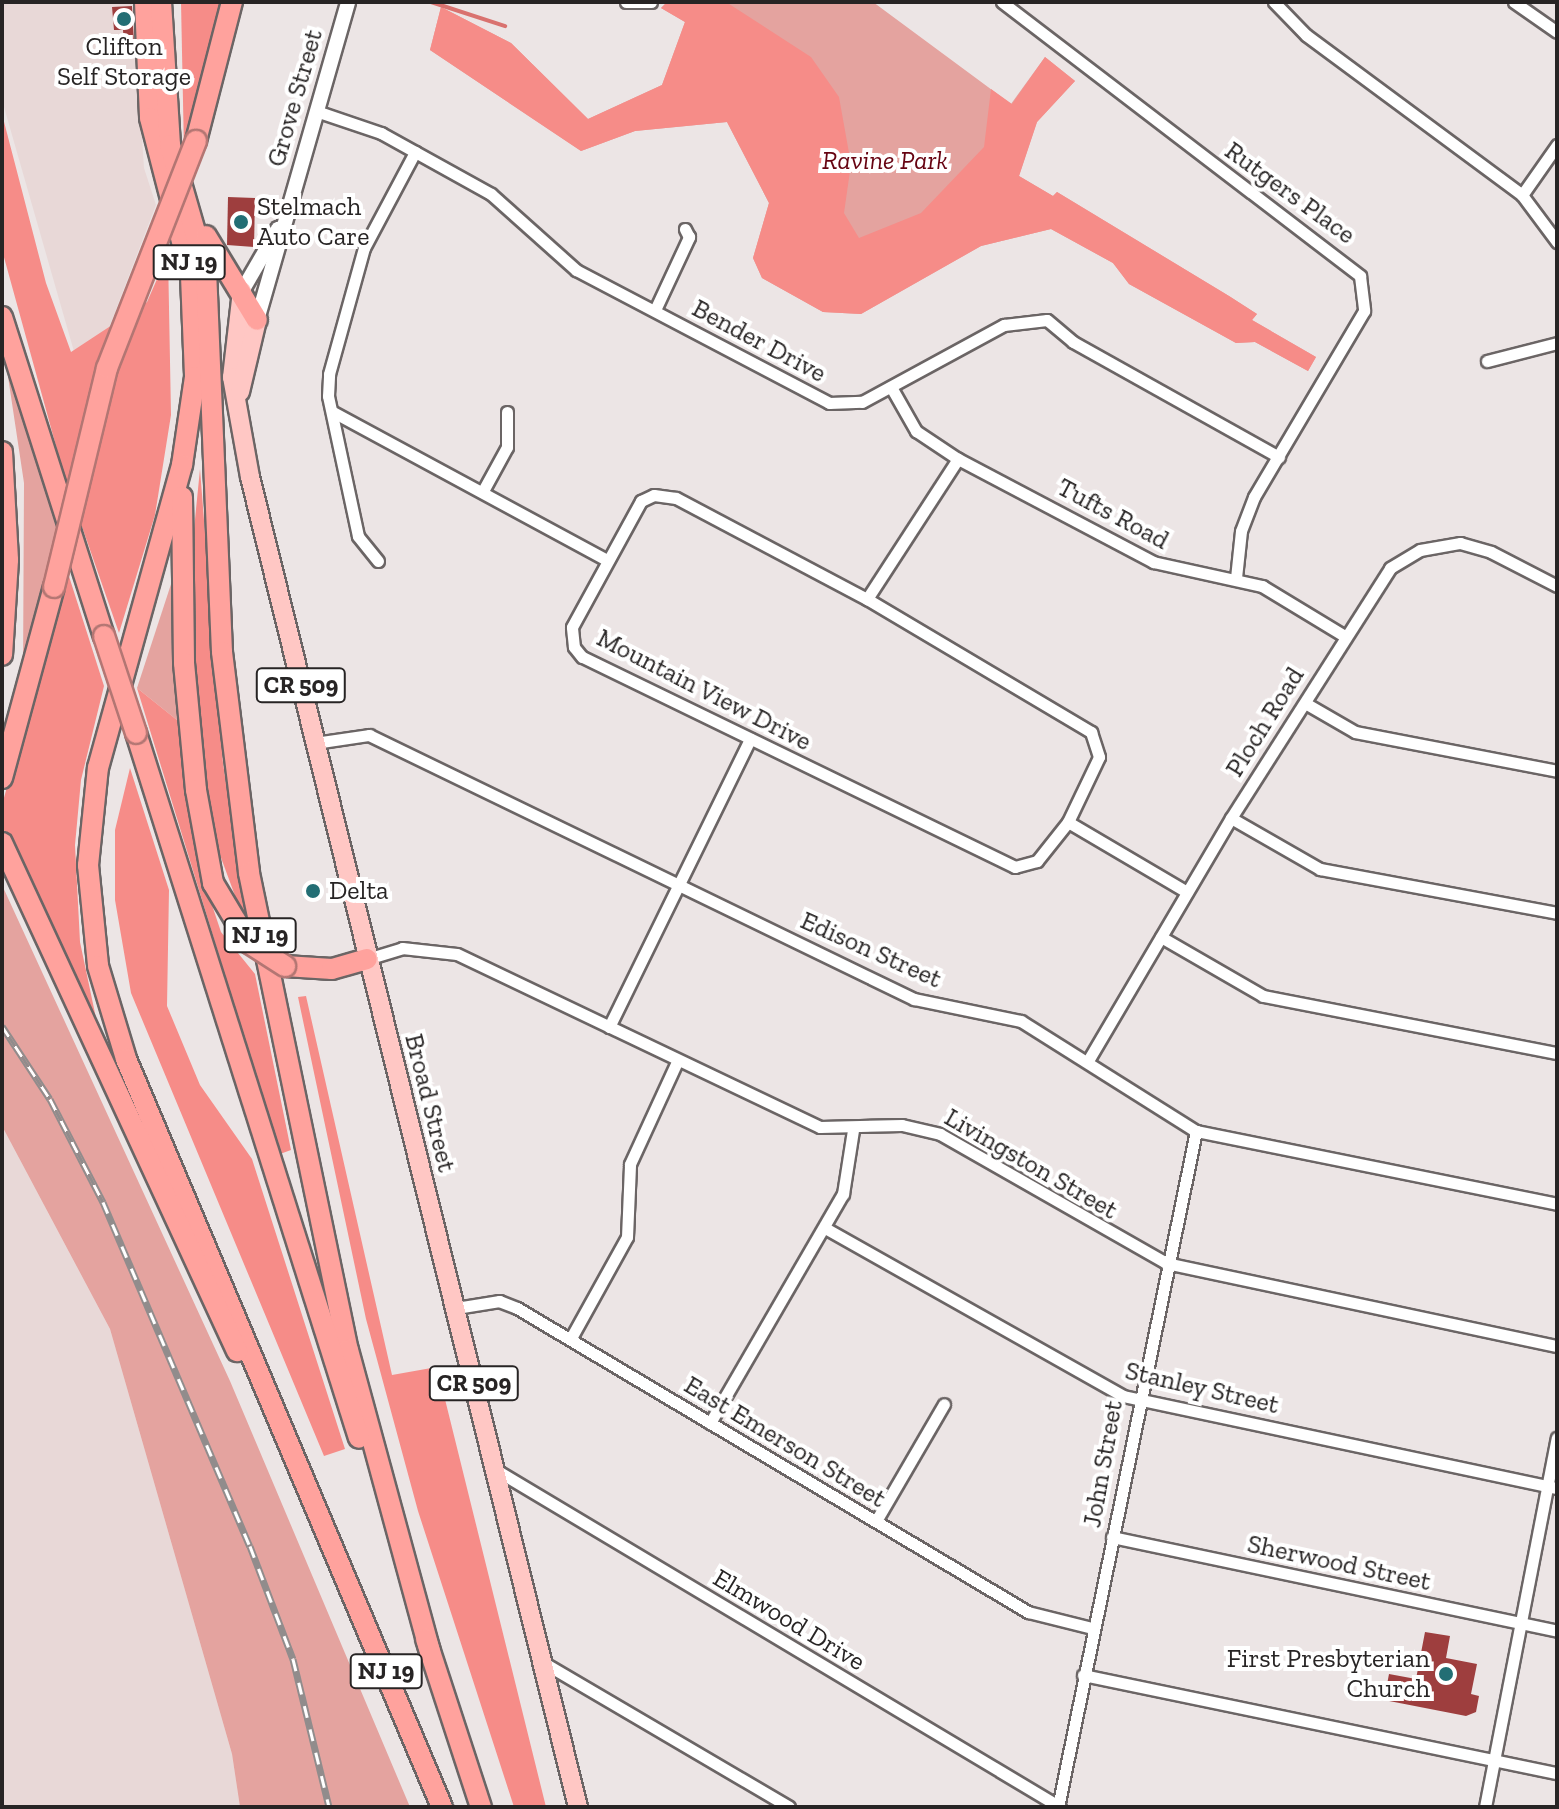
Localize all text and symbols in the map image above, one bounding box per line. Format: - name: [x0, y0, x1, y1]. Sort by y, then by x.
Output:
- marker: Clifton Self Storage: [115, 10, 133, 28]
- street label: Grove Street: [261, 26, 329, 170]
- place label: Clifton Self Storage: [57, 31, 191, 92]
- street label: Rutgers Place: [1219, 135, 1361, 251]
- park label: Ravine Park: [822, 145, 948, 177]
- place label: Stelmach Auto Care: [257, 191, 369, 252]
- marker: Stelmach Auto Care: [232, 213, 250, 231]
- road number: NJ 19: [151, 242, 227, 282]
- street label: Bender Drive: [687, 293, 831, 389]
- street label: Tufts Road: [1052, 472, 1174, 556]
- street label: Mountain View Drive: [591, 622, 817, 758]
- street label: Ploch Road: [1219, 661, 1311, 783]
- road number: CR 509: [255, 665, 347, 705]
- place label: Delta: [329, 875, 389, 907]
- marker: Delta: [304, 882, 322, 900]
- street label: Edison Street: [796, 905, 946, 995]
- road number: NJ 19: [222, 915, 298, 955]
- street label: Broad Street: [398, 1031, 462, 1175]
- street label: Livingston Street: [939, 1102, 1123, 1226]
- street label: Stanley Street: [1122, 1355, 1282, 1421]
- road number: CR 509: [428, 1363, 520, 1403]
- street label: East Emerson Street: [679, 1369, 891, 1515]
- street label: John Street: [1076, 1398, 1130, 1530]
- street label: Sherwood Street: [1245, 1528, 1433, 1598]
- street label: Elmwood Drive: [707, 1562, 871, 1678]
- place label: First Presbyterian Church: [1227, 1643, 1430, 1704]
- road number: NJ 19: [348, 1651, 424, 1691]
- marker: First Presbyterian Church: [1437, 1665, 1455, 1683]

